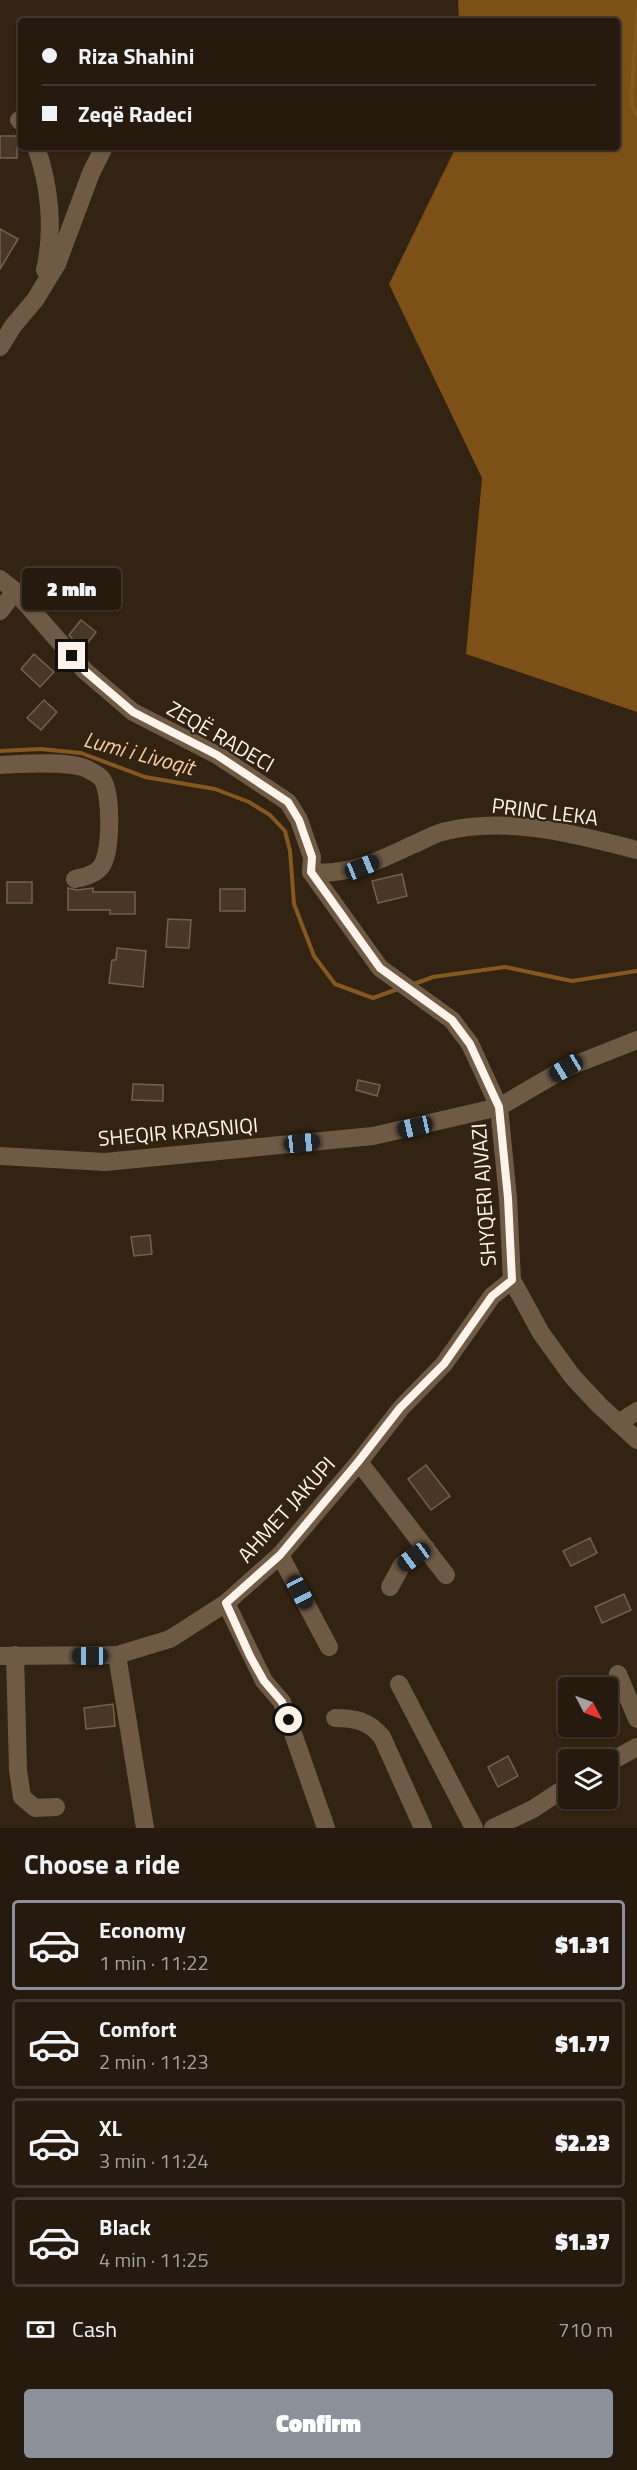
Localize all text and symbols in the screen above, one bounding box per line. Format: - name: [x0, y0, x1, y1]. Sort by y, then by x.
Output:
- text: Riza Shahini: [78, 39, 194, 73]
- text: Zeqë Radeci: [78, 97, 192, 131]
- callout: 2 min: [22, 569, 122, 611]
- text: 2 min: [47, 573, 96, 604]
- route end: [58, 642, 85, 669]
- street label: ZEQË RADECI: [161, 692, 281, 780]
- water label: Lumi i Livoqit: [80, 722, 201, 785]
- street label: PRINC LEKA: [490, 789, 600, 833]
- car: [342, 852, 382, 882]
- car: [546, 1051, 586, 1085]
- street label: SHEQIR KRASNIQI: [97, 1108, 259, 1154]
- car: [395, 1114, 435, 1140]
- street label: SHYQERI AJVAZI: [462, 1122, 504, 1268]
- car: [283, 1132, 321, 1154]
- street label: AHMET JAKUPI: [230, 1449, 342, 1569]
- car: [394, 1539, 434, 1575]
- car: [284, 1572, 316, 1612]
- car: [72, 1647, 108, 1665]
- north arrow: [558, 1677, 618, 1737]
- map controls: [558, 1677, 618, 1809]
- route start: [275, 1706, 302, 1733]
- button: layers: [558, 1749, 618, 1809]
- text: Choose a ride: [24, 1843, 180, 1884]
- text: Economy: [99, 1913, 186, 1947]
- icon: car: [27, 1918, 81, 1972]
- text: $1.31: [555, 1928, 610, 1962]
- text: 1 min · 11:22: [99, 1947, 209, 1978]
- text: Comfort: [99, 2012, 177, 2046]
- icon: car: [27, 2017, 81, 2071]
- text: $1.77: [555, 2027, 610, 2061]
- text: 2 min · 11:23: [99, 2046, 209, 2077]
- text: XL: [99, 2111, 122, 2145]
- icon: car: [27, 2116, 81, 2170]
- text: $2.23: [555, 2126, 610, 2160]
- text: 3 min · 11:24: [99, 2145, 209, 2176]
- text: Black: [99, 2210, 151, 2244]
- icon: car: [27, 2215, 81, 2269]
- text: $1.37: [555, 2225, 610, 2259]
- text: 4 min · 11:25: [99, 2244, 209, 2275]
- text: Cash: [72, 2312, 117, 2346]
- icon: cash: [24, 2313, 57, 2346]
- text: 710 m: [558, 2314, 613, 2345]
- button: Confirm: [24, 2389, 613, 2458]

